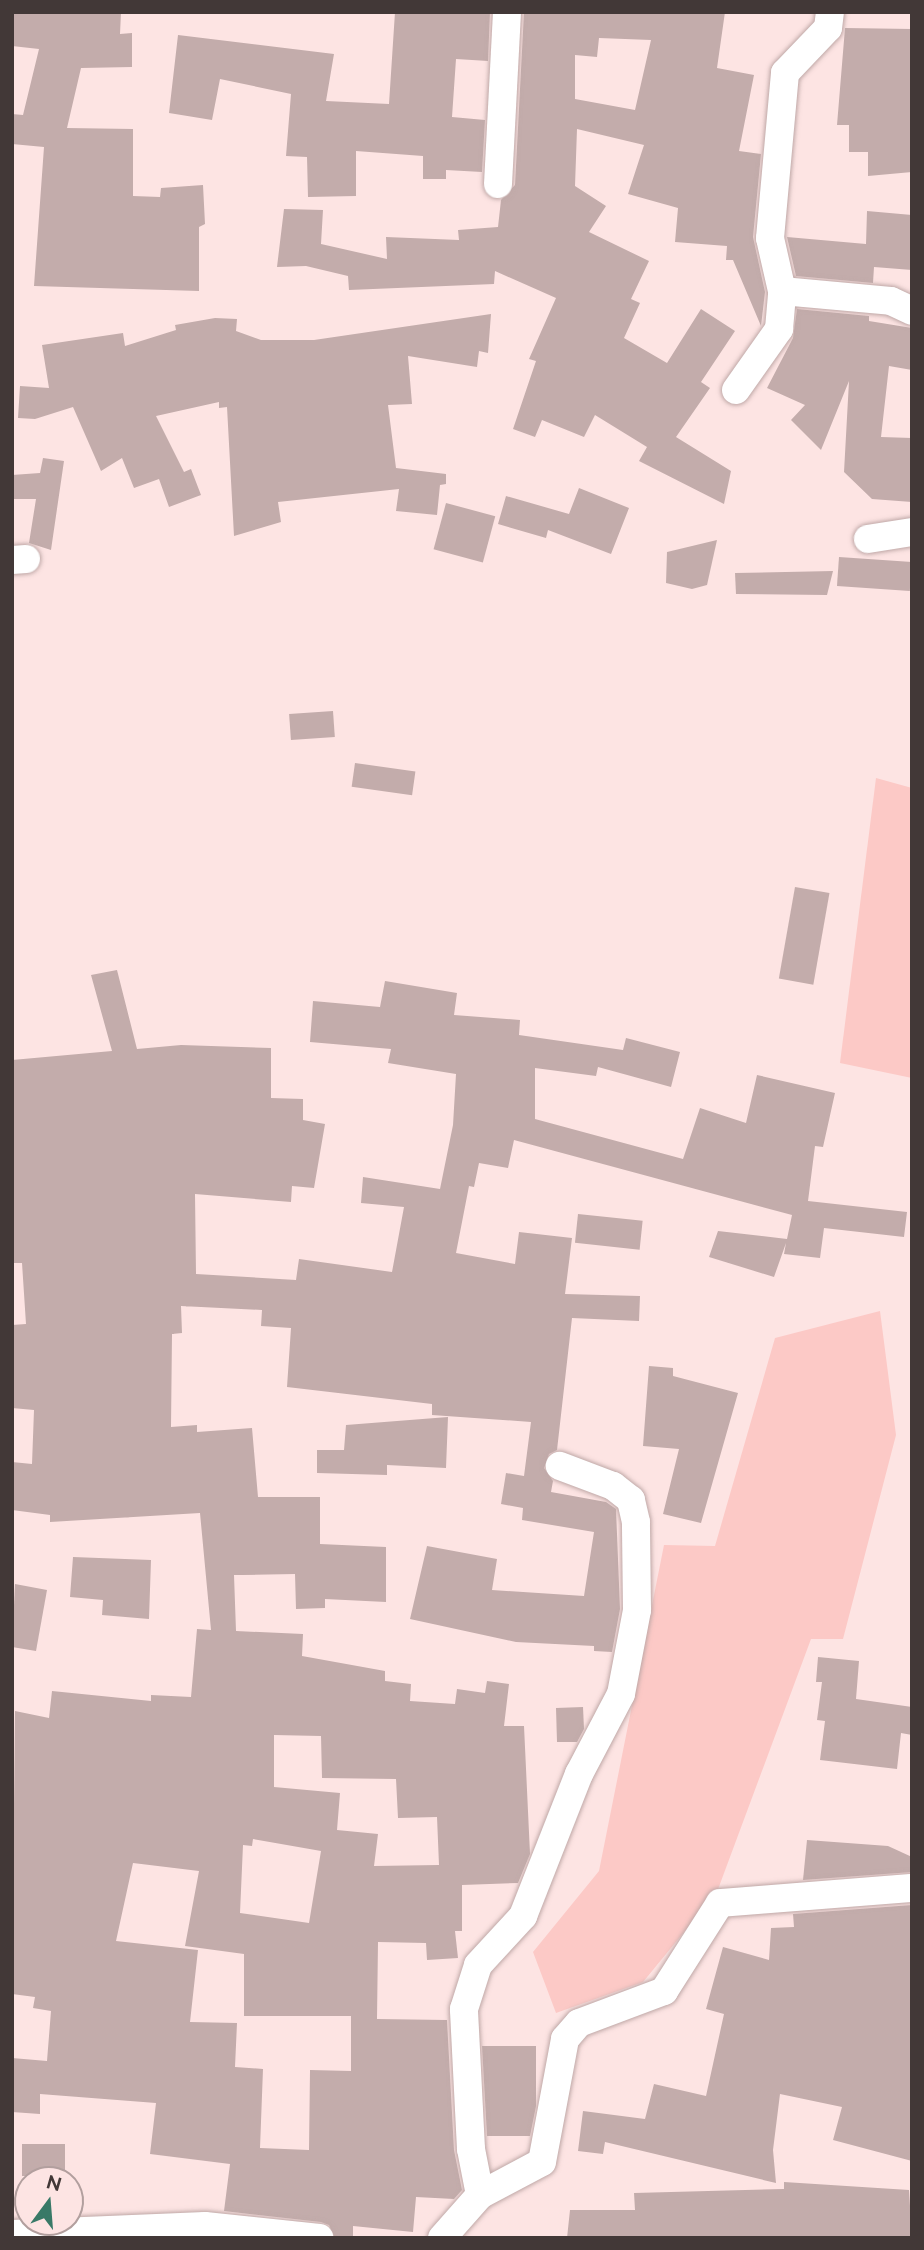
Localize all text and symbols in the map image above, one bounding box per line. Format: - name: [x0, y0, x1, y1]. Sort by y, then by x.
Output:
- north arrow: [14, 2166, 84, 2236]
- text: N: [44, 2170, 64, 2195]

